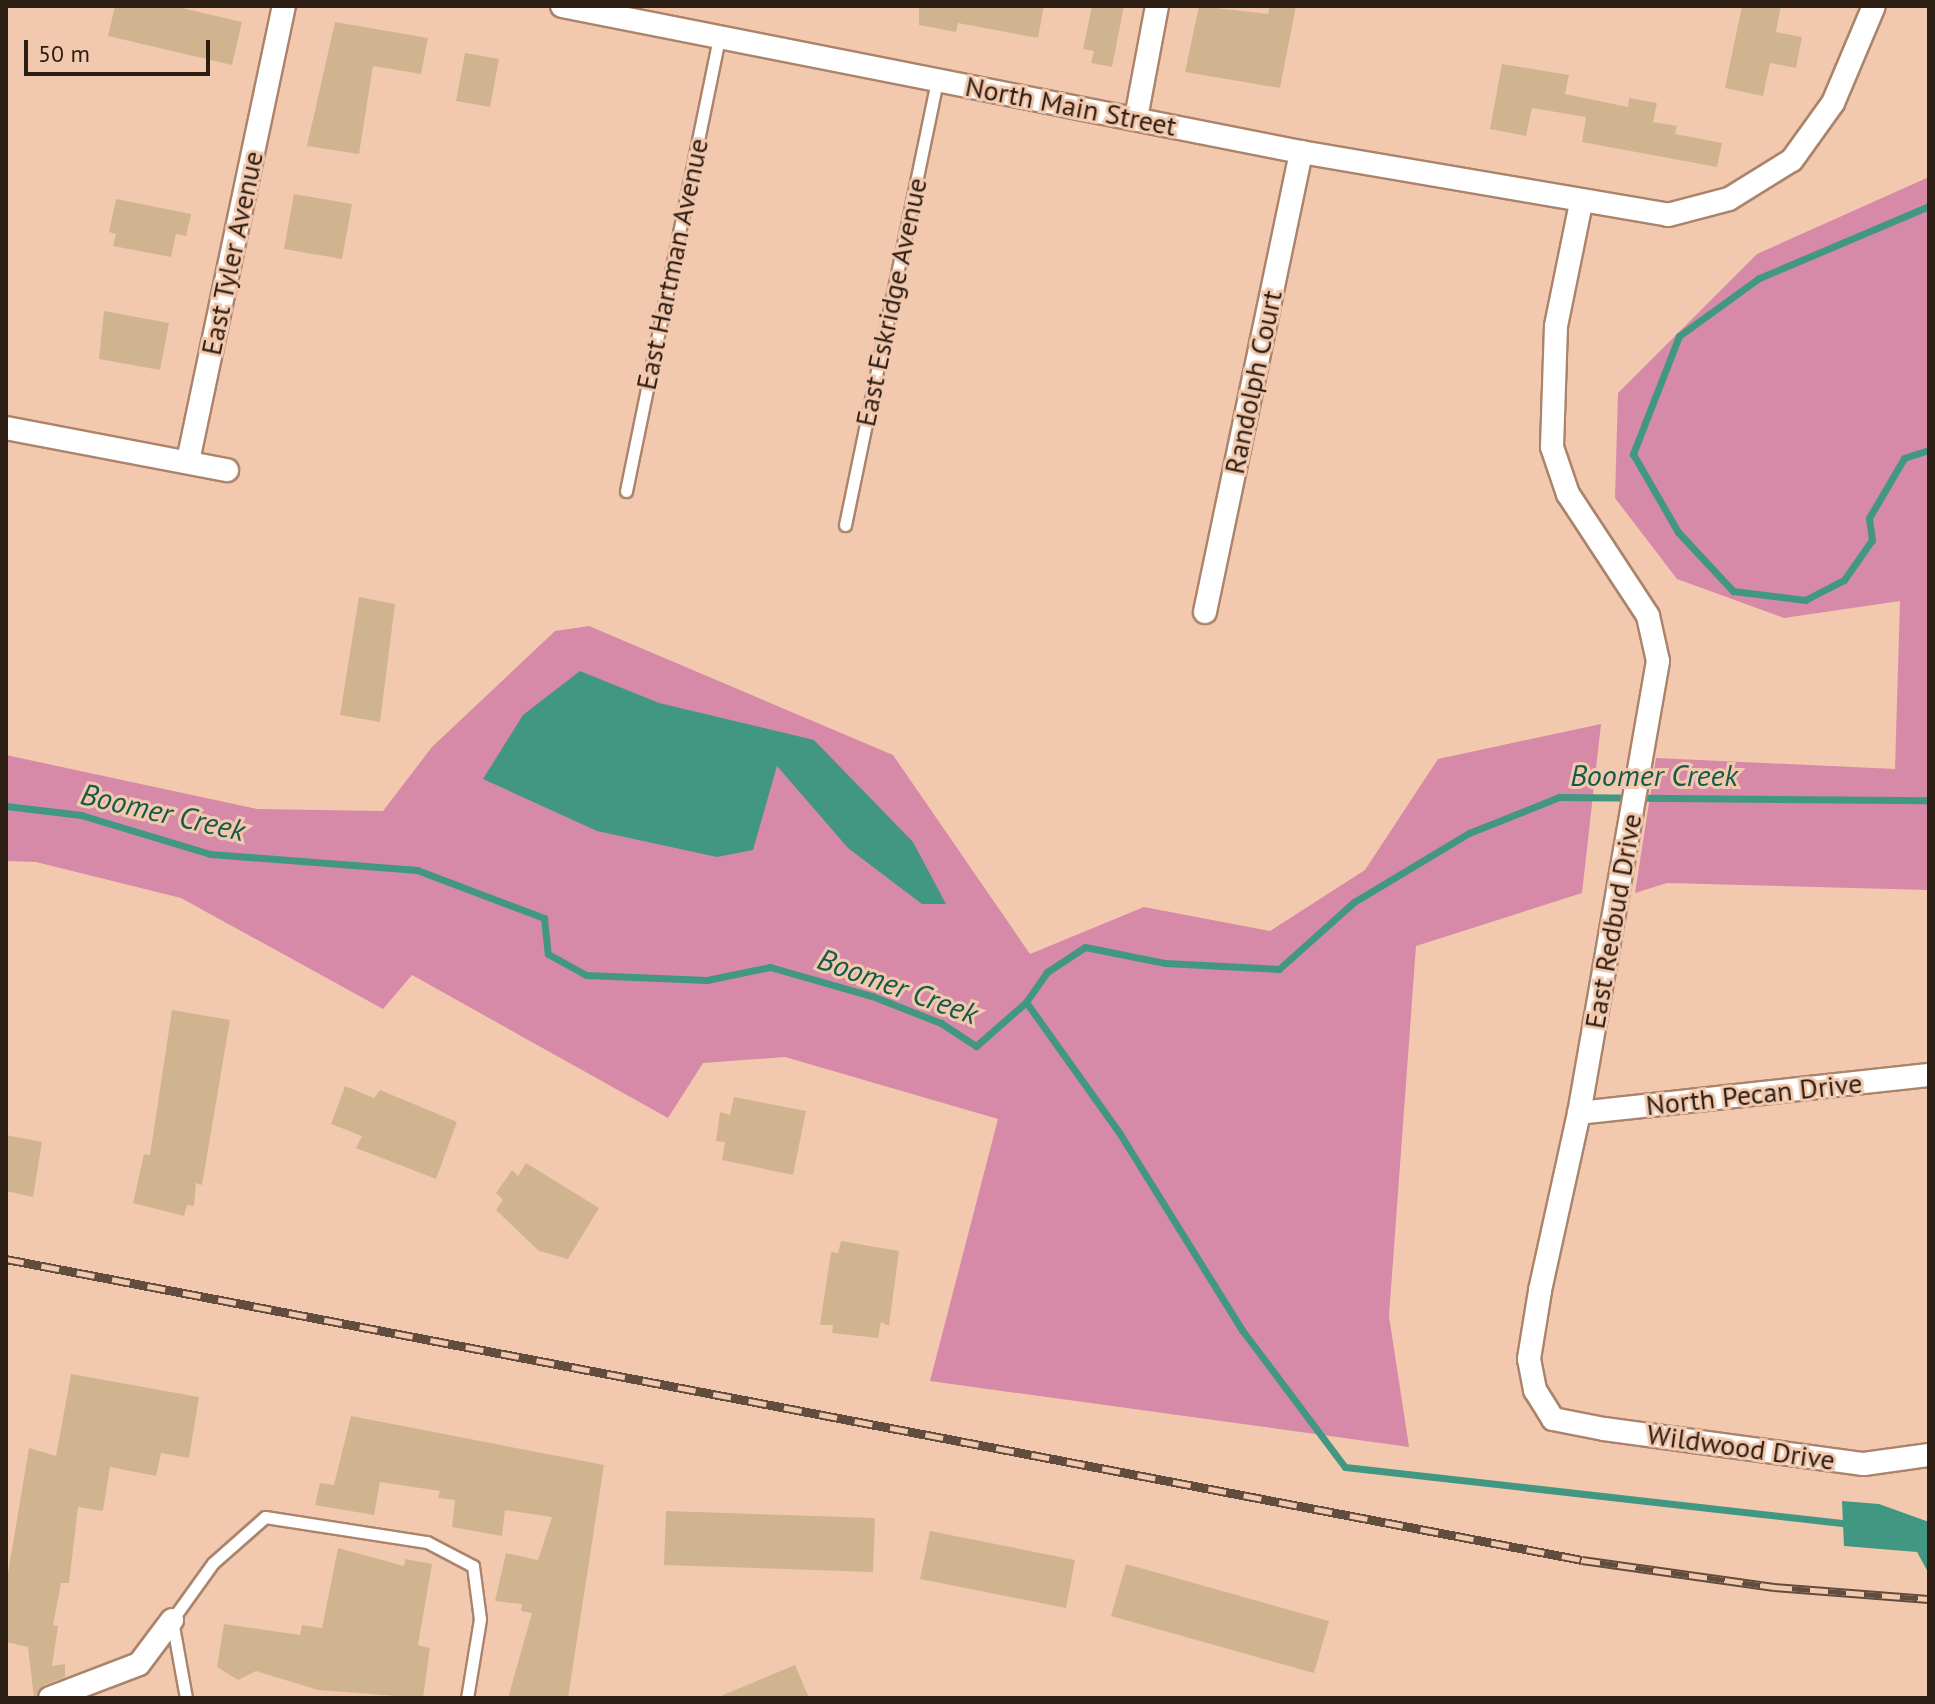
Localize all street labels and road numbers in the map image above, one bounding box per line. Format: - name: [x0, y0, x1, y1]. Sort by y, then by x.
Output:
- street label: North Main Street: [963, 69, 1179, 143]
- street label: East Hartman Avenue: [629, 135, 715, 393]
- street label: East Tyler Avenue: [194, 147, 270, 359]
- street label: East Eskridge Avenue: [848, 174, 934, 430]
- street label: Randolph Court: [1217, 287, 1289, 477]
- street label: East Redbud Drive: [1578, 811, 1648, 1031]
- street label: North Pecan Drive: [1644, 1066, 1864, 1122]
- street label: Wildwood Drive: [1645, 1417, 1837, 1477]

